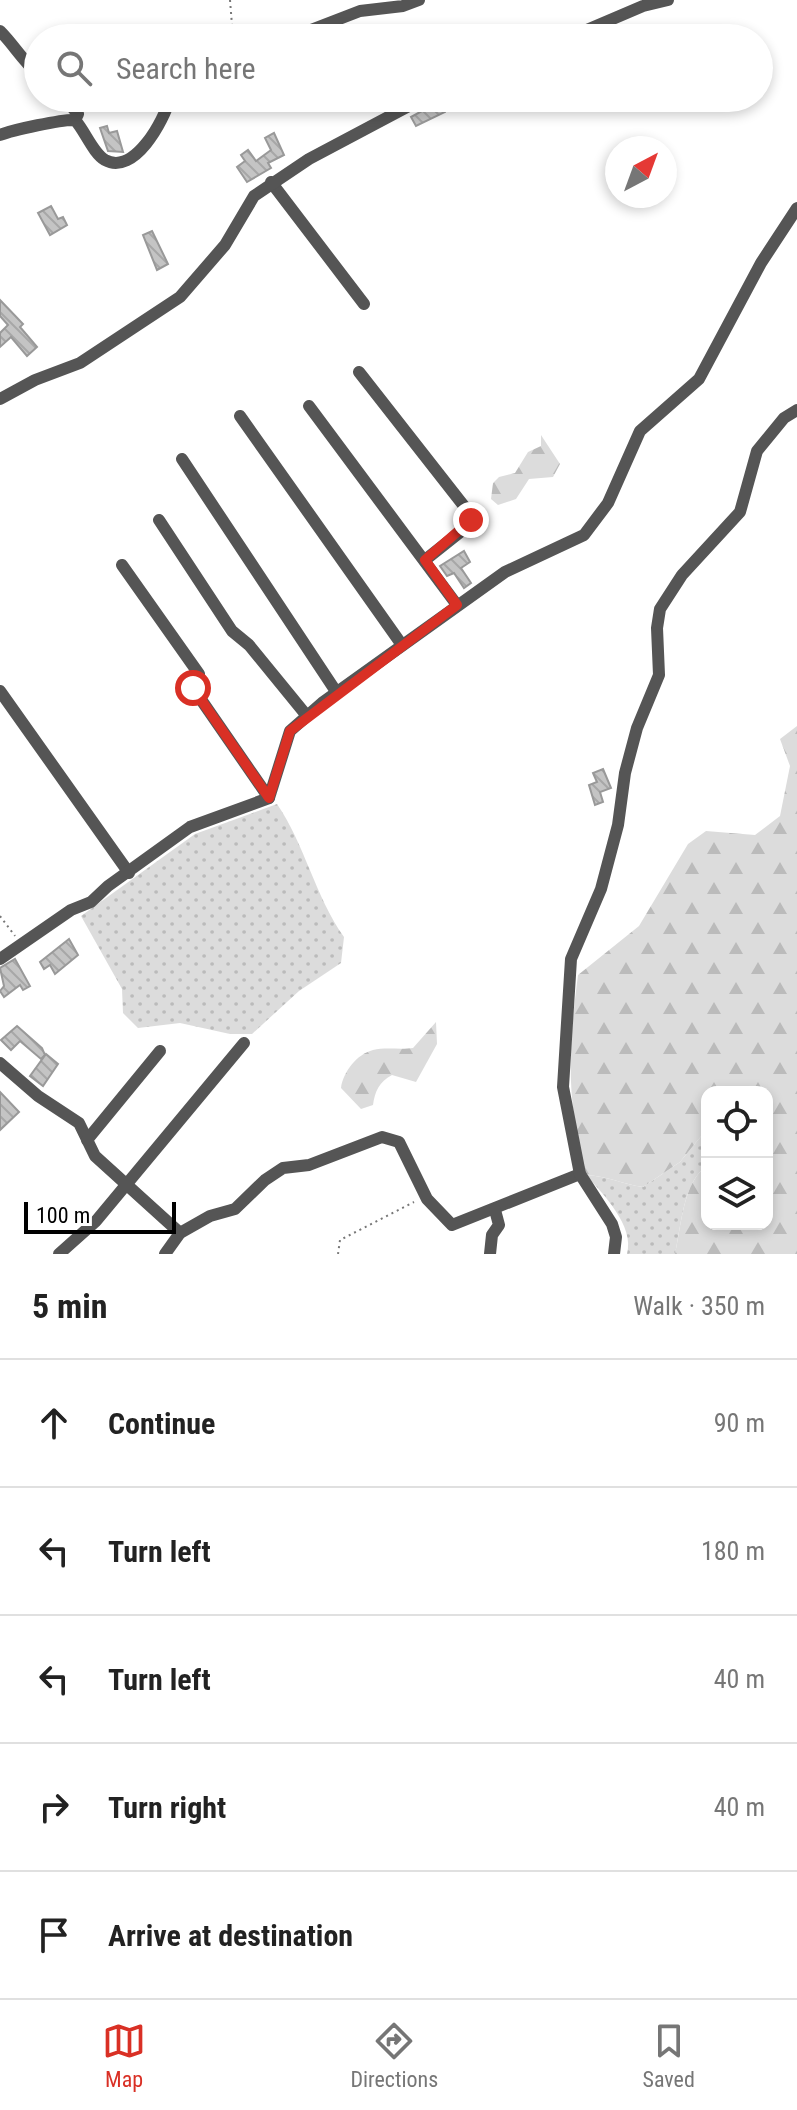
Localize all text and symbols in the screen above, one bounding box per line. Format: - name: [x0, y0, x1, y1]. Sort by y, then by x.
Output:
- search box: [24, 24, 773, 112]
- icon: search: [52, 46, 96, 90]
- text: Search here: [116, 51, 256, 86]
- north arrow: [605, 136, 677, 208]
- route end: [453, 502, 489, 538]
- route start: [175, 670, 211, 706]
- map controls: [701, 1086, 773, 1230]
- button: locate: [701, 1086, 773, 1158]
- button: layers: [701, 1158, 773, 1230]
- scale bar: [24, 1198, 176, 1234]
- text: 100 m: [36, 1203, 90, 1228]
- text: 5 min: [32, 1286, 108, 1326]
- text: Walk · 350 m: [633, 1291, 765, 1321]
- icon: ahead: [32, 1401, 76, 1445]
- text: Continue: [108, 1406, 215, 1441]
- text: 90 m: [714, 1408, 765, 1438]
- icon: left: [32, 1529, 76, 1573]
- text: Turn left: [108, 1534, 211, 1569]
- text: 180 m: [701, 1536, 765, 1566]
- icon: left: [32, 1657, 76, 1701]
- text: Turn left: [108, 1662, 211, 1697]
- text: 40 m: [714, 1664, 765, 1694]
- icon: right: [32, 1785, 76, 1829]
- text: Turn right: [108, 1790, 226, 1825]
- text: 40 m: [714, 1792, 765, 1822]
- icon: arrive: [32, 1913, 76, 1957]
- text: Arrive at destination: [108, 1918, 353, 1953]
- tab: Map: [102, 2019, 146, 2092]
- tab: Directions: [350, 2019, 438, 2092]
- tab: Saved: [643, 2019, 695, 2092]

